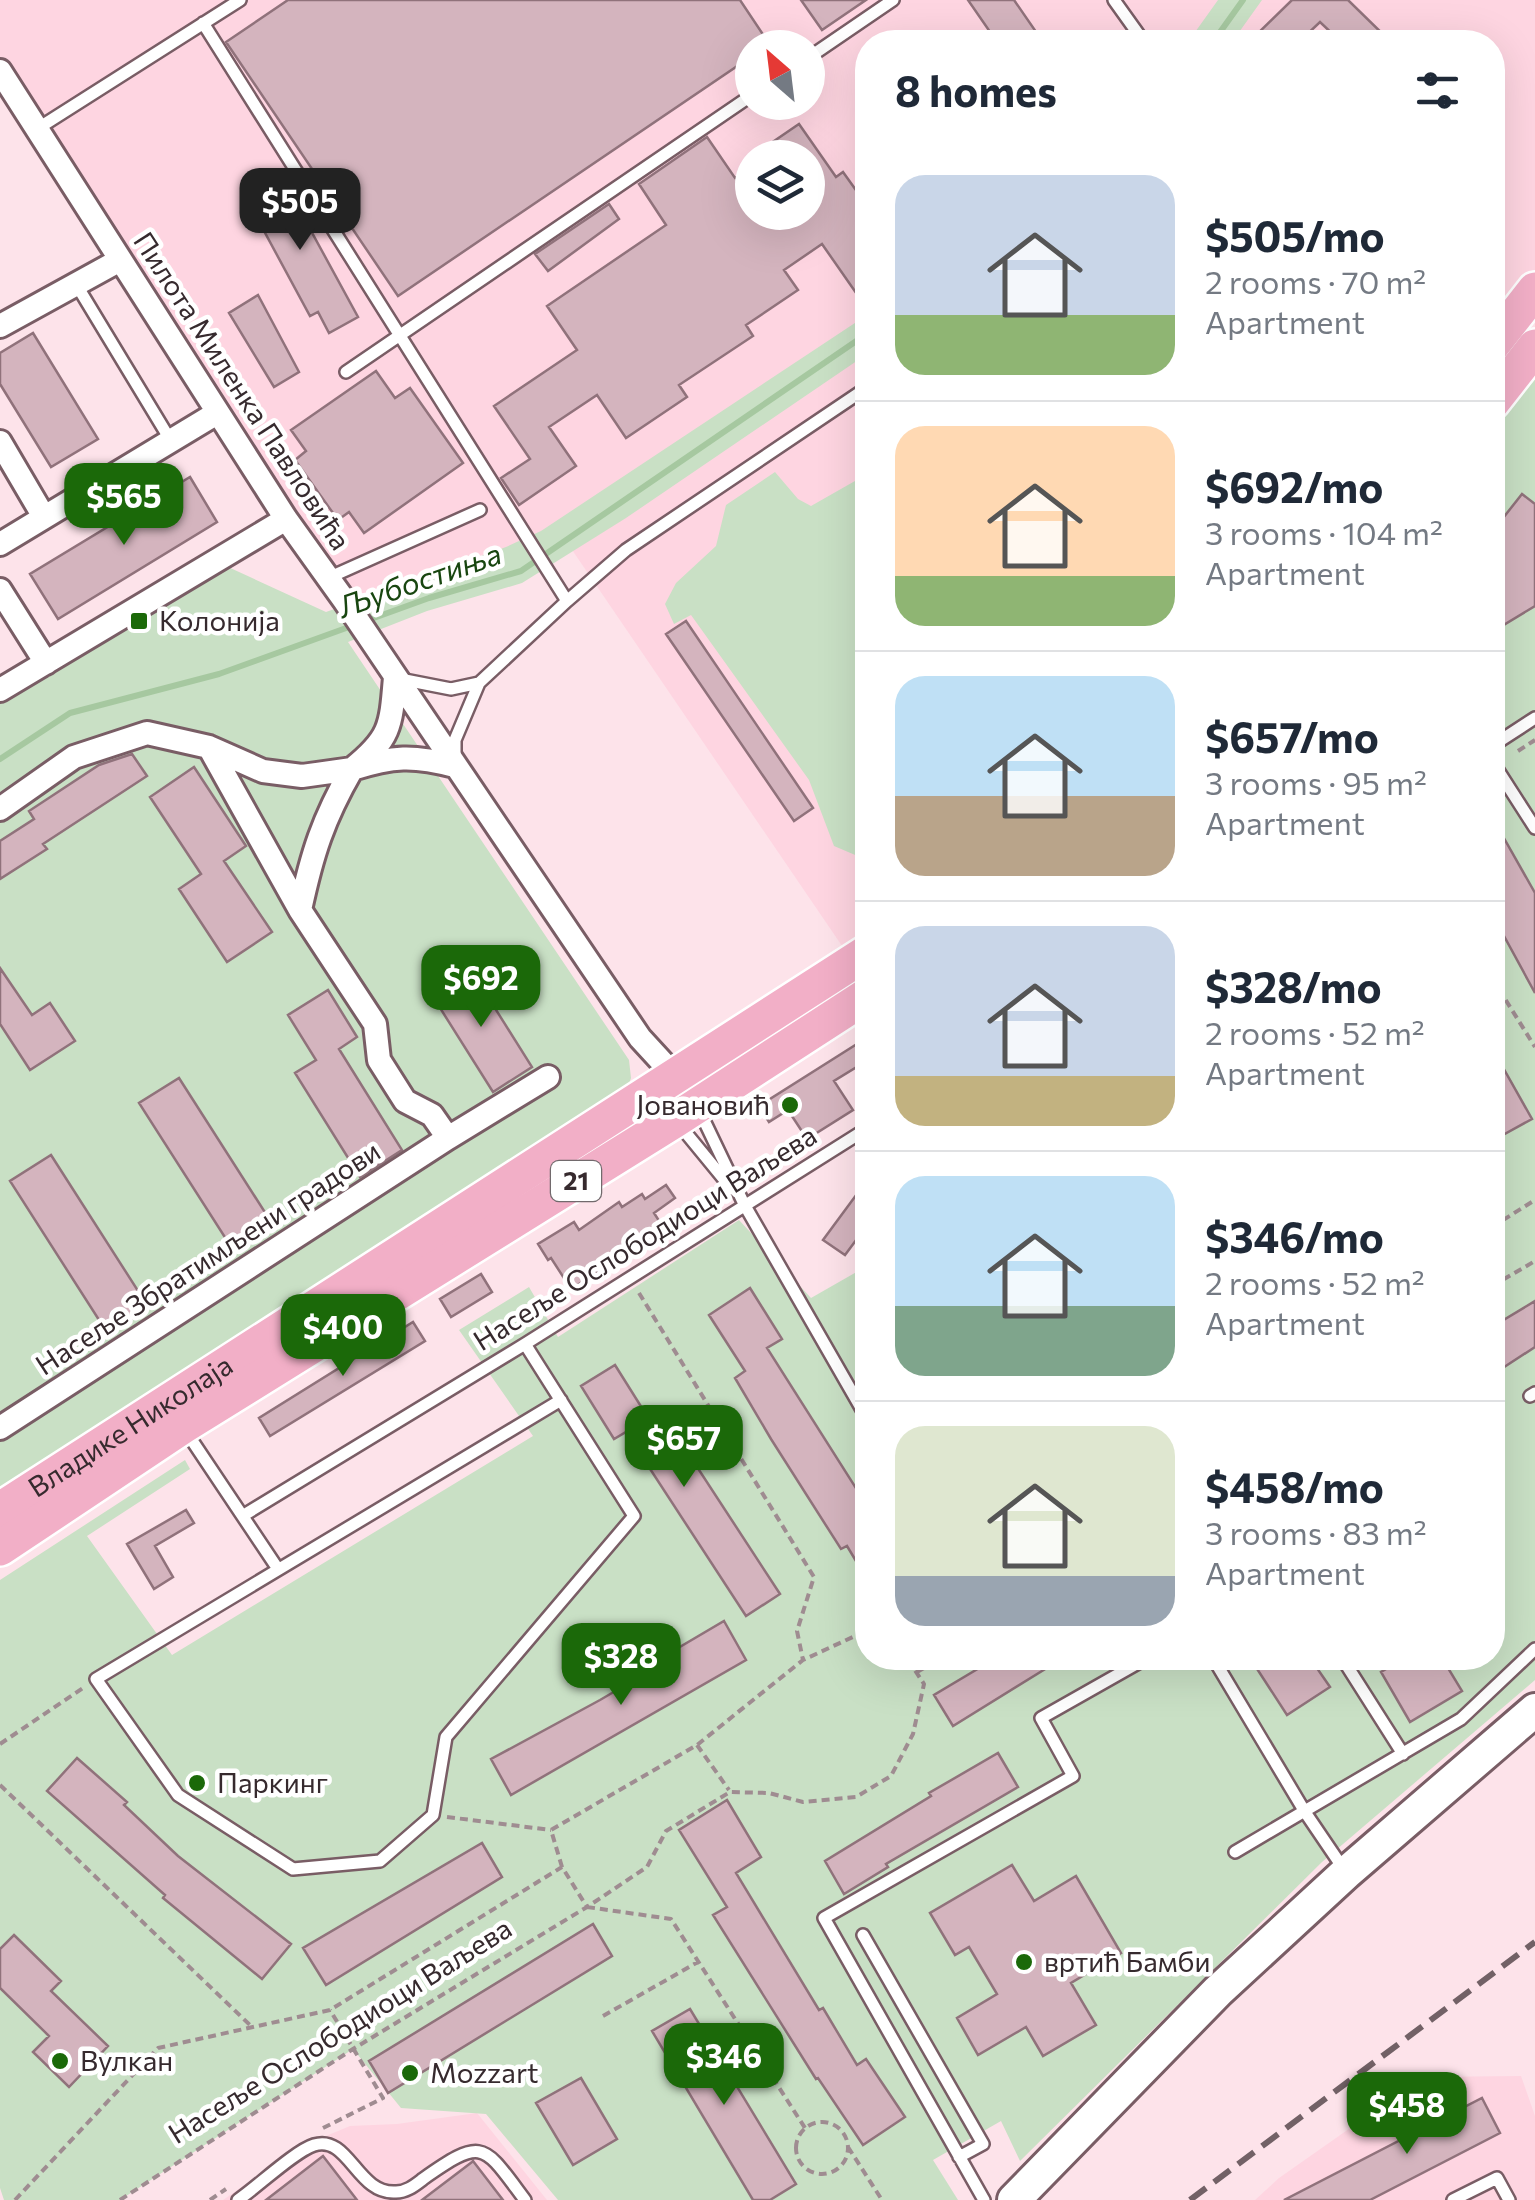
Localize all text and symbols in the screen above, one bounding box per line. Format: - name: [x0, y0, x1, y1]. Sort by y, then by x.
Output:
- north arrow: [735, 30, 825, 120]
- map controls: [735, 30, 825, 230]
- icon: filters: [1410, 63, 1465, 118]
- text: 8 homes: [895, 64, 1057, 116]
- button: layers: [735, 140, 825, 230]
- pin: $505: [241, 168, 359, 253]
- text: $505: [262, 180, 338, 220]
- text: $505/mo: [1205, 209, 1385, 261]
- icon: home: [975, 215, 1095, 335]
- street label: Пилота Миленка Павловића: [127, 225, 358, 556]
- text: 2 rooms · 70 m²: [1205, 261, 1426, 301]
- text: Apartment: [1205, 301, 1365, 341]
- text: $692/mo: [1205, 460, 1383, 512]
- pin: $565: [65, 463, 183, 548]
- icon: home: [975, 466, 1095, 586]
- text: $565: [86, 475, 162, 515]
- text: 3 rooms · 104 m²: [1205, 512, 1443, 552]
- water label: Љубостиња: [331, 533, 506, 625]
- text: Apartment: [1205, 552, 1365, 592]
- place label: Колонија: [159, 603, 280, 637]
- marker: Колонија: [128, 610, 150, 632]
- text: $657/mo: [1205, 710, 1379, 762]
- icon: home: [975, 716, 1095, 836]
- text: 3 rooms · 95 m²: [1205, 762, 1427, 802]
- text: Apartment: [1205, 802, 1365, 842]
- pin: $692: [422, 945, 540, 1030]
- text: $692: [443, 957, 519, 997]
- text: $328/mo: [1205, 960, 1382, 1012]
- icon: home: [975, 966, 1095, 1086]
- text: 2 rooms · 52 m²: [1205, 1012, 1425, 1052]
- text: Apartment: [1205, 1052, 1365, 1092]
- place label: Јовановић: [636, 1087, 770, 1121]
- marker: Јовановић: [779, 1094, 801, 1116]
- street label: Насеље Ослободиоци Ваљева: [467, 1117, 822, 1357]
- street label: Насеље Збратимљени градови: [29, 1133, 386, 1381]
- road number: 21: [551, 1161, 601, 1201]
- text: $346/mo: [1205, 1210, 1384, 1262]
- icon: home: [975, 1216, 1095, 1336]
- text: 2 rooms · 52 m²: [1205, 1262, 1425, 1302]
- pin: $400: [284, 1294, 402, 1379]
- text: Apartment: [1205, 1302, 1365, 1342]
- text: $400: [303, 1306, 383, 1346]
- street label: Владике Николаја: [21, 1347, 238, 1503]
- pin: $657: [625, 1405, 743, 1490]
- text: $657: [647, 1417, 721, 1457]
- text: $458/mo: [1205, 1460, 1384, 1512]
- icon: home: [975, 1466, 1095, 1586]
- text: 3 rooms · 83 m²: [1205, 1512, 1427, 1552]
- text: Apartment: [1205, 1552, 1365, 1592]
- pin: $328: [562, 1623, 680, 1708]
- text: $328: [584, 1635, 658, 1675]
- place label: Паркинг: [217, 1765, 328, 1799]
- marker: Паркинг: [186, 1772, 208, 1794]
- street label: Насеље Ослободиоци Ваљева: [162, 1910, 517, 2150]
- place label: вртић Бамби: [1044, 1944, 1211, 1978]
- marker: вртић Бамби: [1013, 1951, 1035, 1973]
- pin: $346: [665, 2023, 783, 2108]
- text: $346: [686, 2035, 762, 2075]
- place label: Вулкан: [80, 2043, 173, 2077]
- marker: Вулкан: [49, 2050, 71, 2072]
- place label: Mozzart: [430, 2055, 539, 2089]
- marker: Mozzart: [399, 2062, 421, 2084]
- pin: $458: [1348, 2072, 1466, 2157]
- text: $458: [1369, 2084, 1445, 2124]

